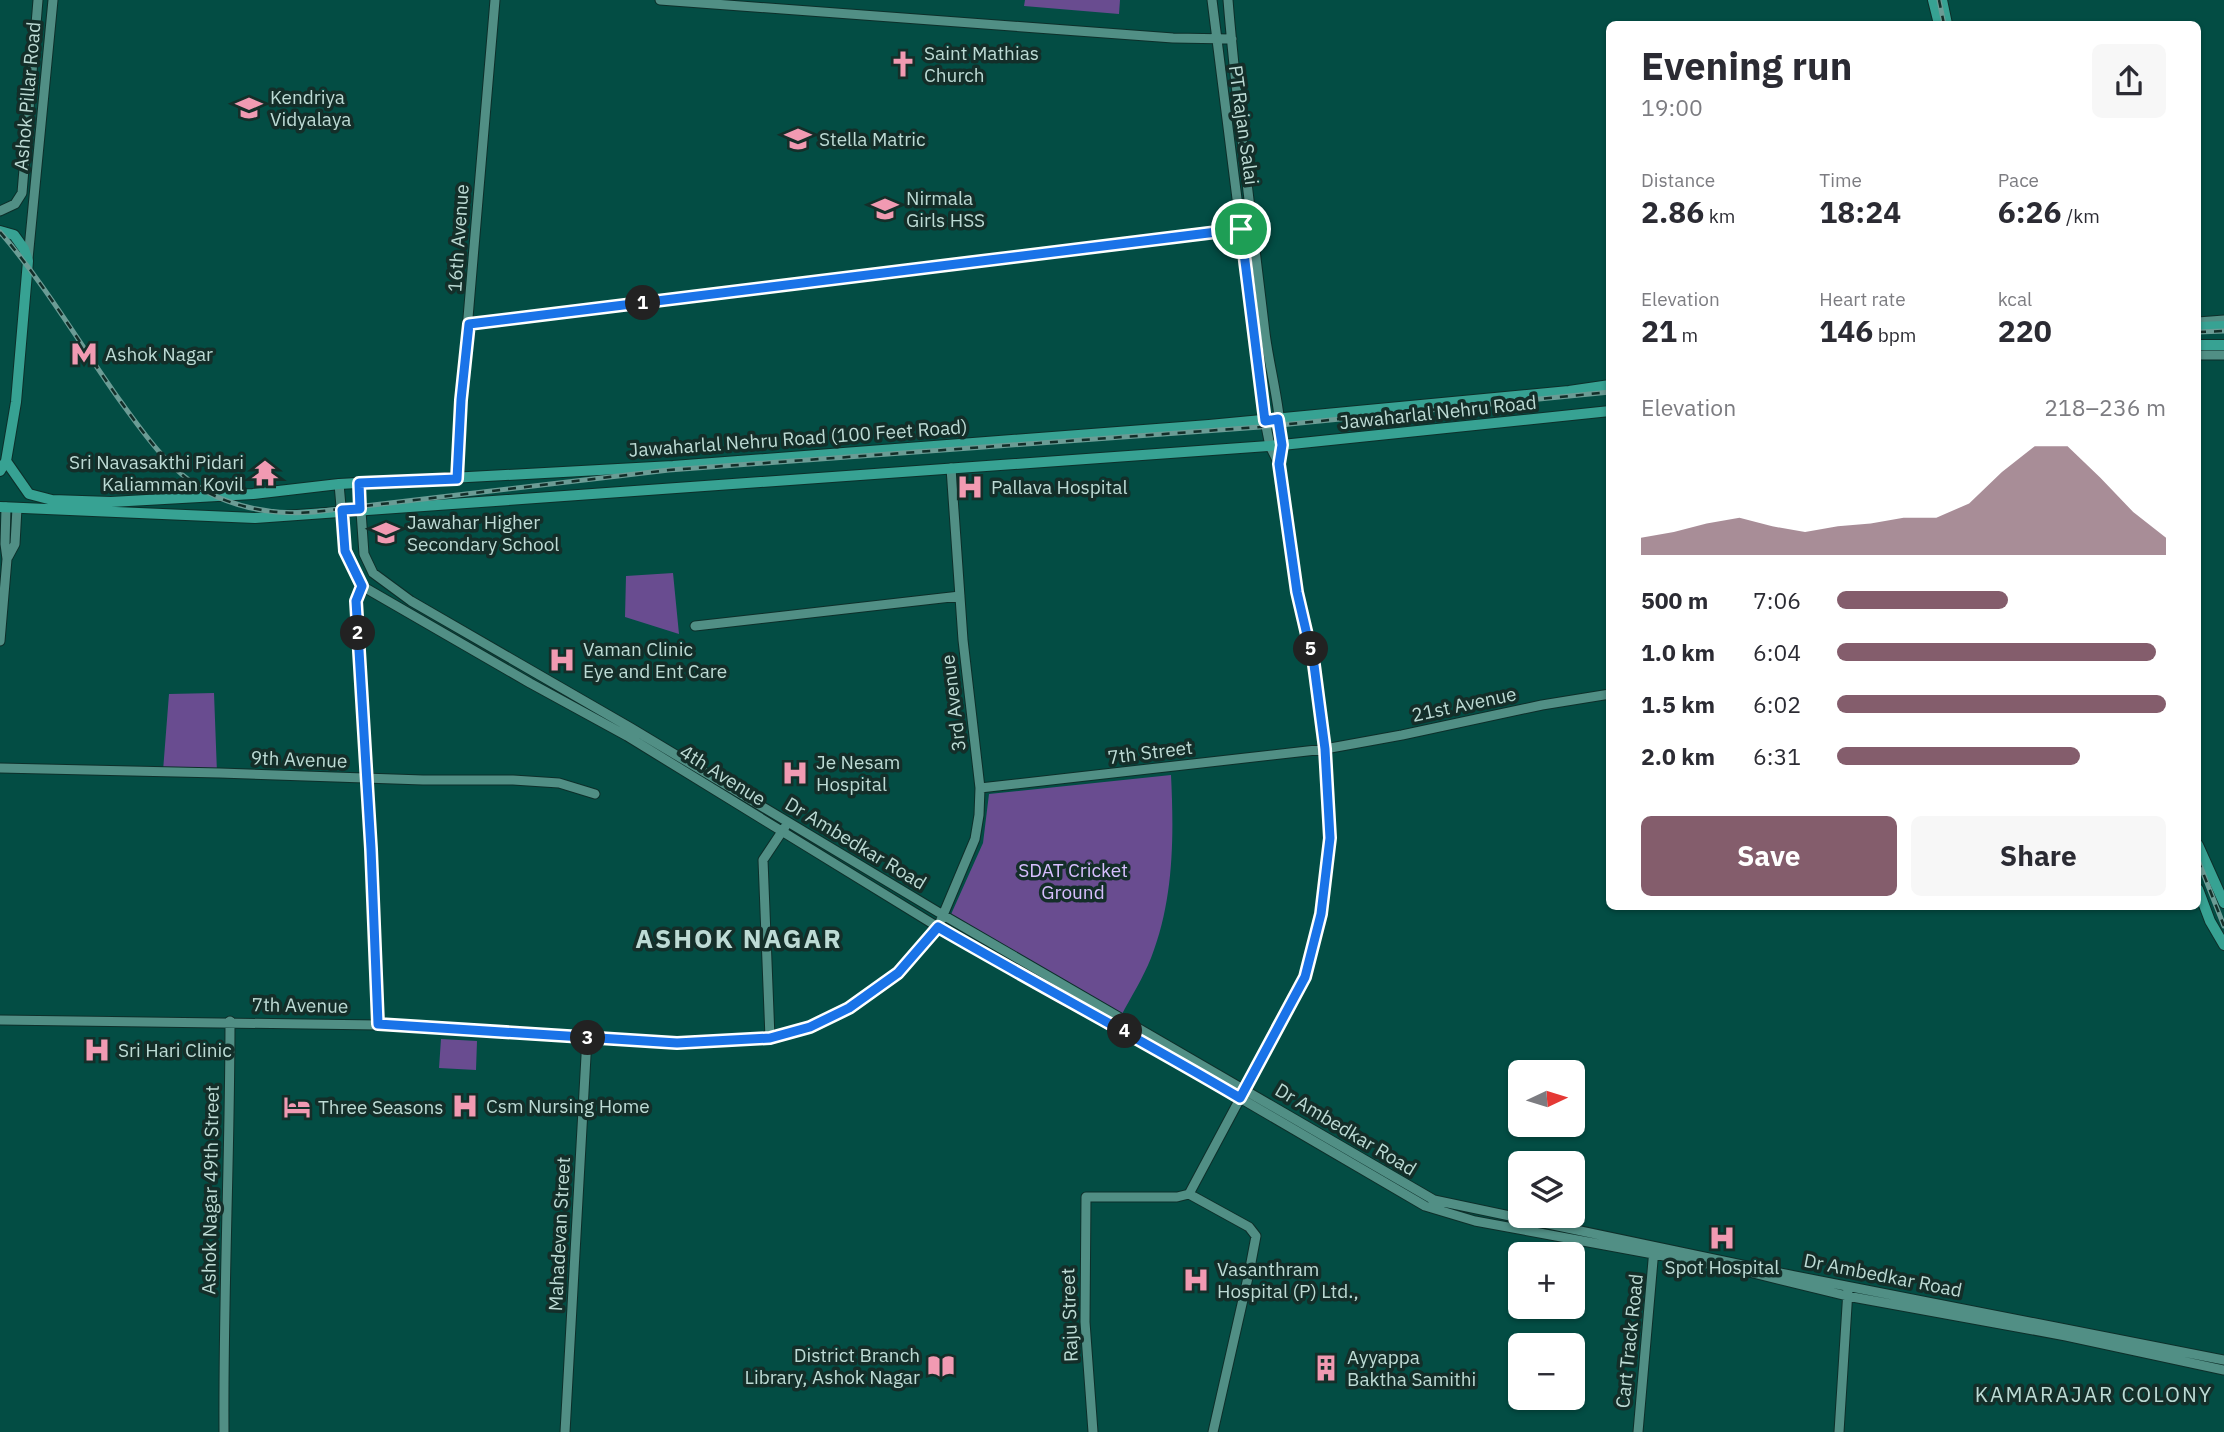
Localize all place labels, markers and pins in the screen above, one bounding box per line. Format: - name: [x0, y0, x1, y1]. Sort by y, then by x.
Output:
- place label: Saint Mathias Church: [924, 41, 1039, 87]
- church icon: Saint Mathias Church: [888, 49, 918, 79]
- place label: Kendriya Vidyalaya: [270, 85, 351, 131]
- school or university icon: Kendriya Vidyalaya: [234, 93, 264, 123]
- school or university icon: Stella Matric: [783, 124, 813, 154]
- place label: Stella Matric: [819, 127, 926, 151]
- place label: Nirmala Girls HSS: [906, 186, 985, 232]
- school or university icon: Nirmala Girls HSS: [870, 194, 900, 224]
- pin: [1211, 199, 1271, 259]
- pin: 1: [626, 286, 660, 320]
- metro station icon: Ashok Nagar: [69, 339, 99, 369]
- place label: Ashok Nagar: [105, 342, 213, 366]
- place label: Sri Navasakthi Pidari Kaliamman Kovil: [69, 450, 244, 496]
- temple icon: Sri Navasakthi Pidari Kaliamman Kovil: [250, 458, 280, 488]
- hospital icon: Pallava Hospital: [955, 472, 985, 502]
- place label: Pallava Hospital: [991, 475, 1128, 499]
- place label: Jawahar Higher Secondary School: [407, 510, 559, 556]
- school or university icon: Jawahar Higher Secondary School: [371, 518, 401, 548]
- pin: 2: [340, 616, 376, 650]
- pin: 5: [1294, 632, 1328, 666]
- place label: Vaman Clinic Eye and Ent Care: [583, 637, 727, 683]
- hospital icon: Vaman Clinic Eye and Ent Care: [547, 645, 577, 675]
- place label: Je Nesam Hospital: [816, 750, 900, 796]
- hospital icon: Je Nesam Hospital: [780, 758, 810, 788]
- pin: 4: [1108, 1014, 1142, 1048]
- pin: 3: [570, 1020, 606, 1056]
- hospital icon: Sri Hari Clinic: [82, 1035, 112, 1065]
- place label: Sri Hari Clinic: [118, 1038, 232, 1062]
- hospital icon: Csm Nursing Home: [450, 1091, 480, 1121]
- hotel icon: Three Seasons: [282, 1092, 312, 1122]
- place label: Csm Nursing Home: [486, 1094, 650, 1118]
- place label: Three Seasons: [318, 1095, 443, 1119]
- hospital icon: Spot Hospital: [1707, 1223, 1737, 1253]
- place label: Spot Hospital: [1665, 1255, 1779, 1279]
- place label: Vasanthram Hospital (P) Ltd.,: [1217, 1257, 1359, 1303]
- hospital icon: Vasanthram Hospital (P) Ltd.,: [1181, 1265, 1211, 1295]
- place label: District Branch Library, Ashok Nagar: [744, 1343, 920, 1389]
- place label: Ayyappa Baktha Samithi: [1347, 1345, 1476, 1391]
- library icon: District Branch Library, Ashok Nagar: [926, 1351, 956, 1381]
- building icon: Ayyappa Baktha Samithi: [1311, 1353, 1341, 1383]

